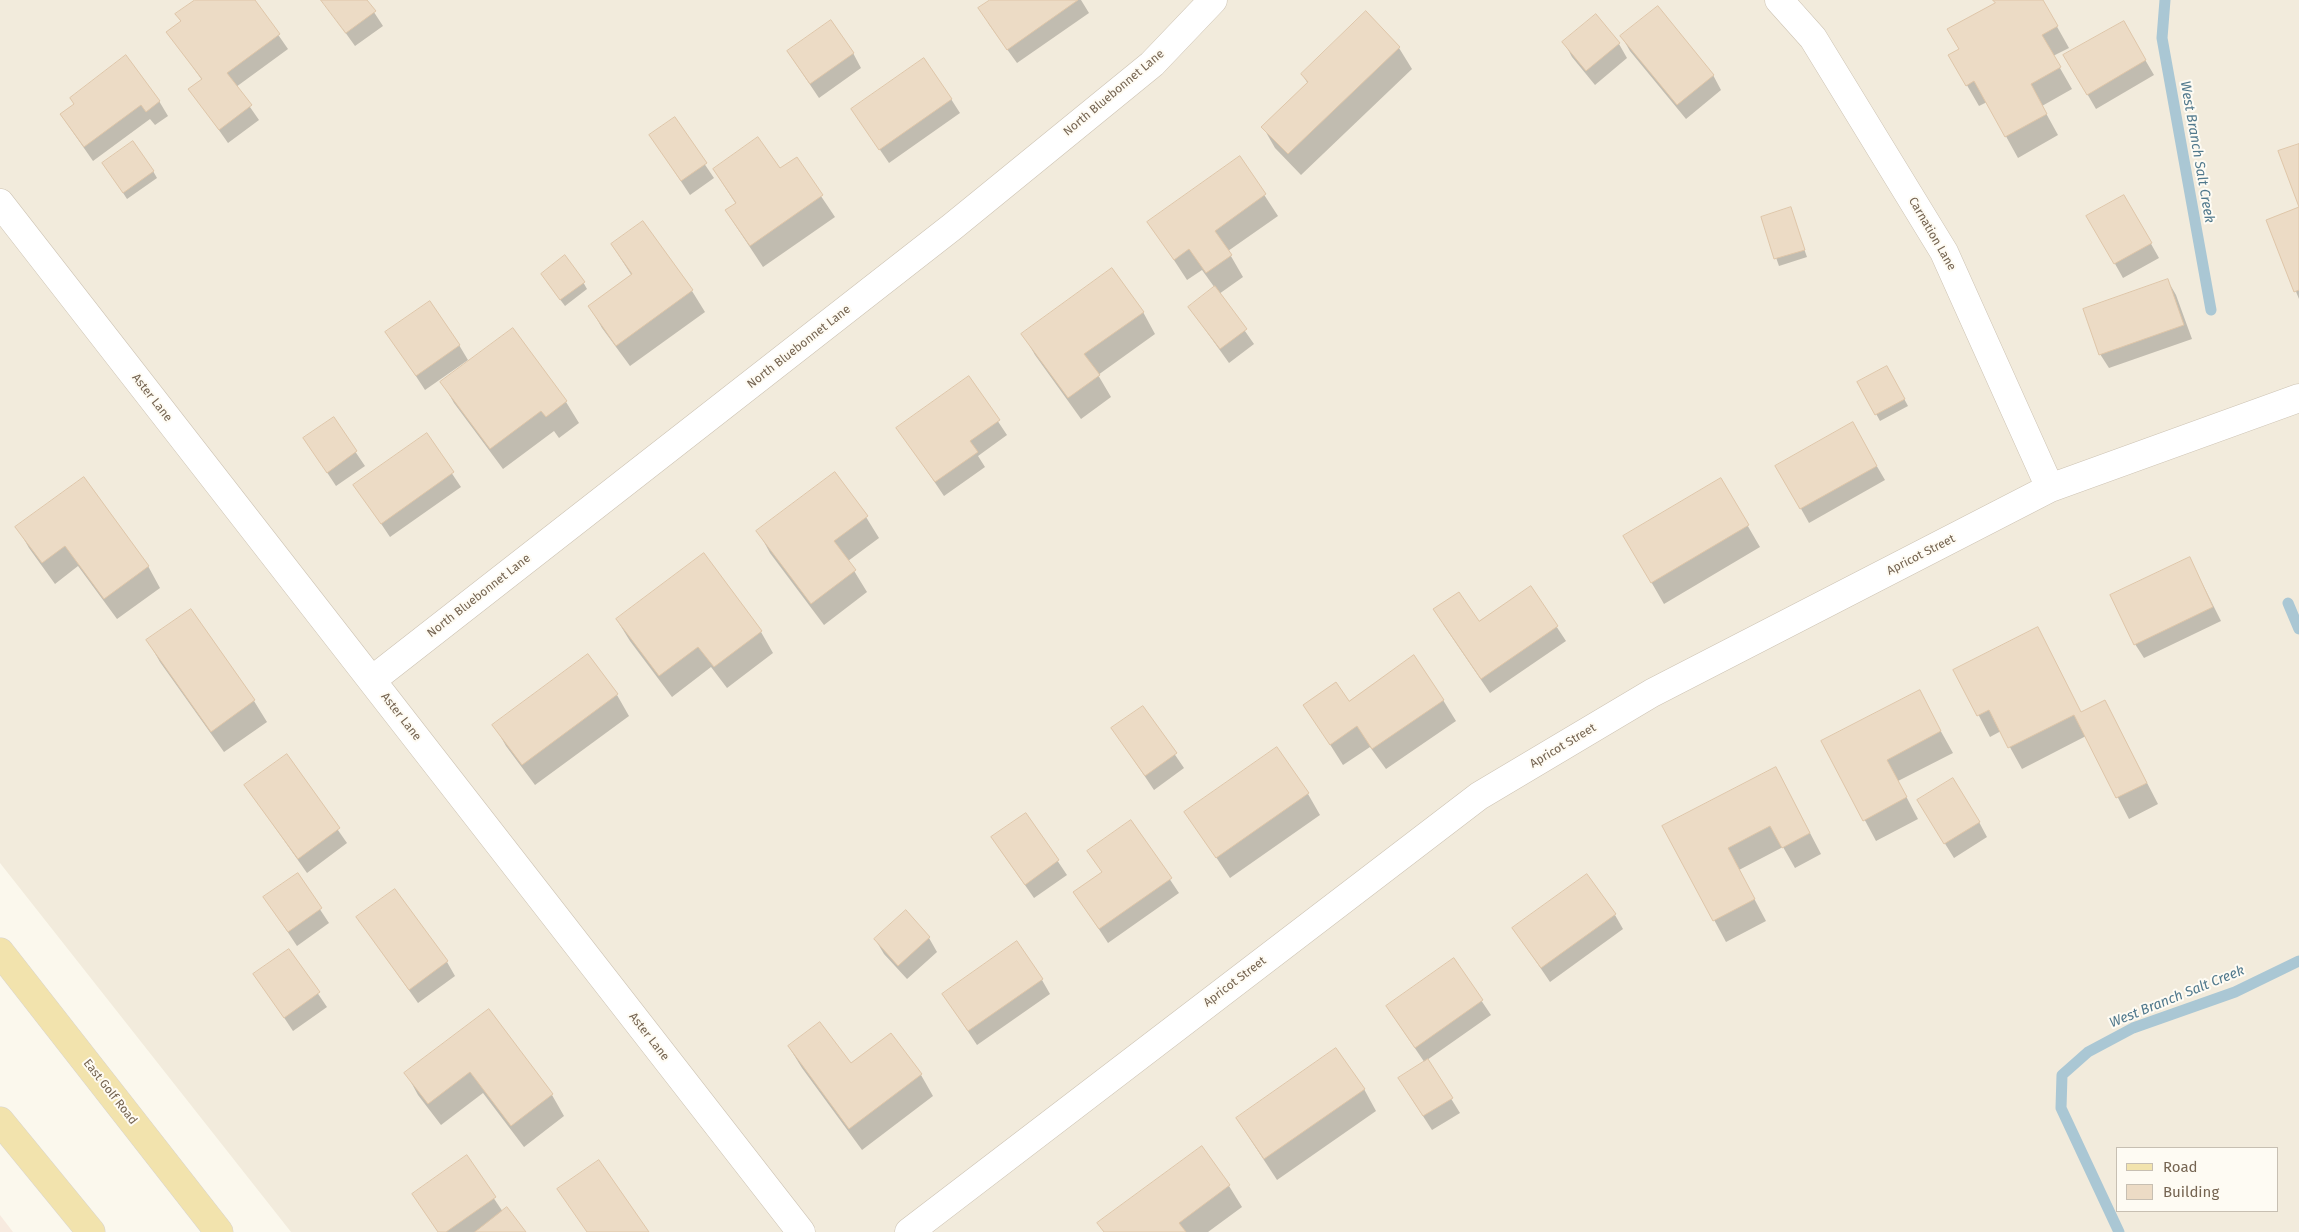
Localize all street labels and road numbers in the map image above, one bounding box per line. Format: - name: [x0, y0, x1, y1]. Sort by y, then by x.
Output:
- street label: North Bluebonnet Lane: [1061, 47, 1167, 139]
- street label: Carnation Lane: [1905, 195, 1959, 273]
- street label: North Bluebonnet Lane: [745, 302, 853, 392]
- street label: Aster Lane: [129, 371, 175, 425]
- street label: Apricot Street: [1885, 532, 1957, 578]
- street label: North Bluebonnet Lane: [425, 551, 533, 641]
- street label: Aster Lane: [378, 690, 424, 744]
- street label: Apricot Street: [1527, 721, 1599, 771]
- street label: Apricot Street: [1201, 954, 1269, 1010]
- street label: Aster Lane: [626, 1010, 672, 1064]
- street label: East Golf Road: [80, 1057, 140, 1127]

